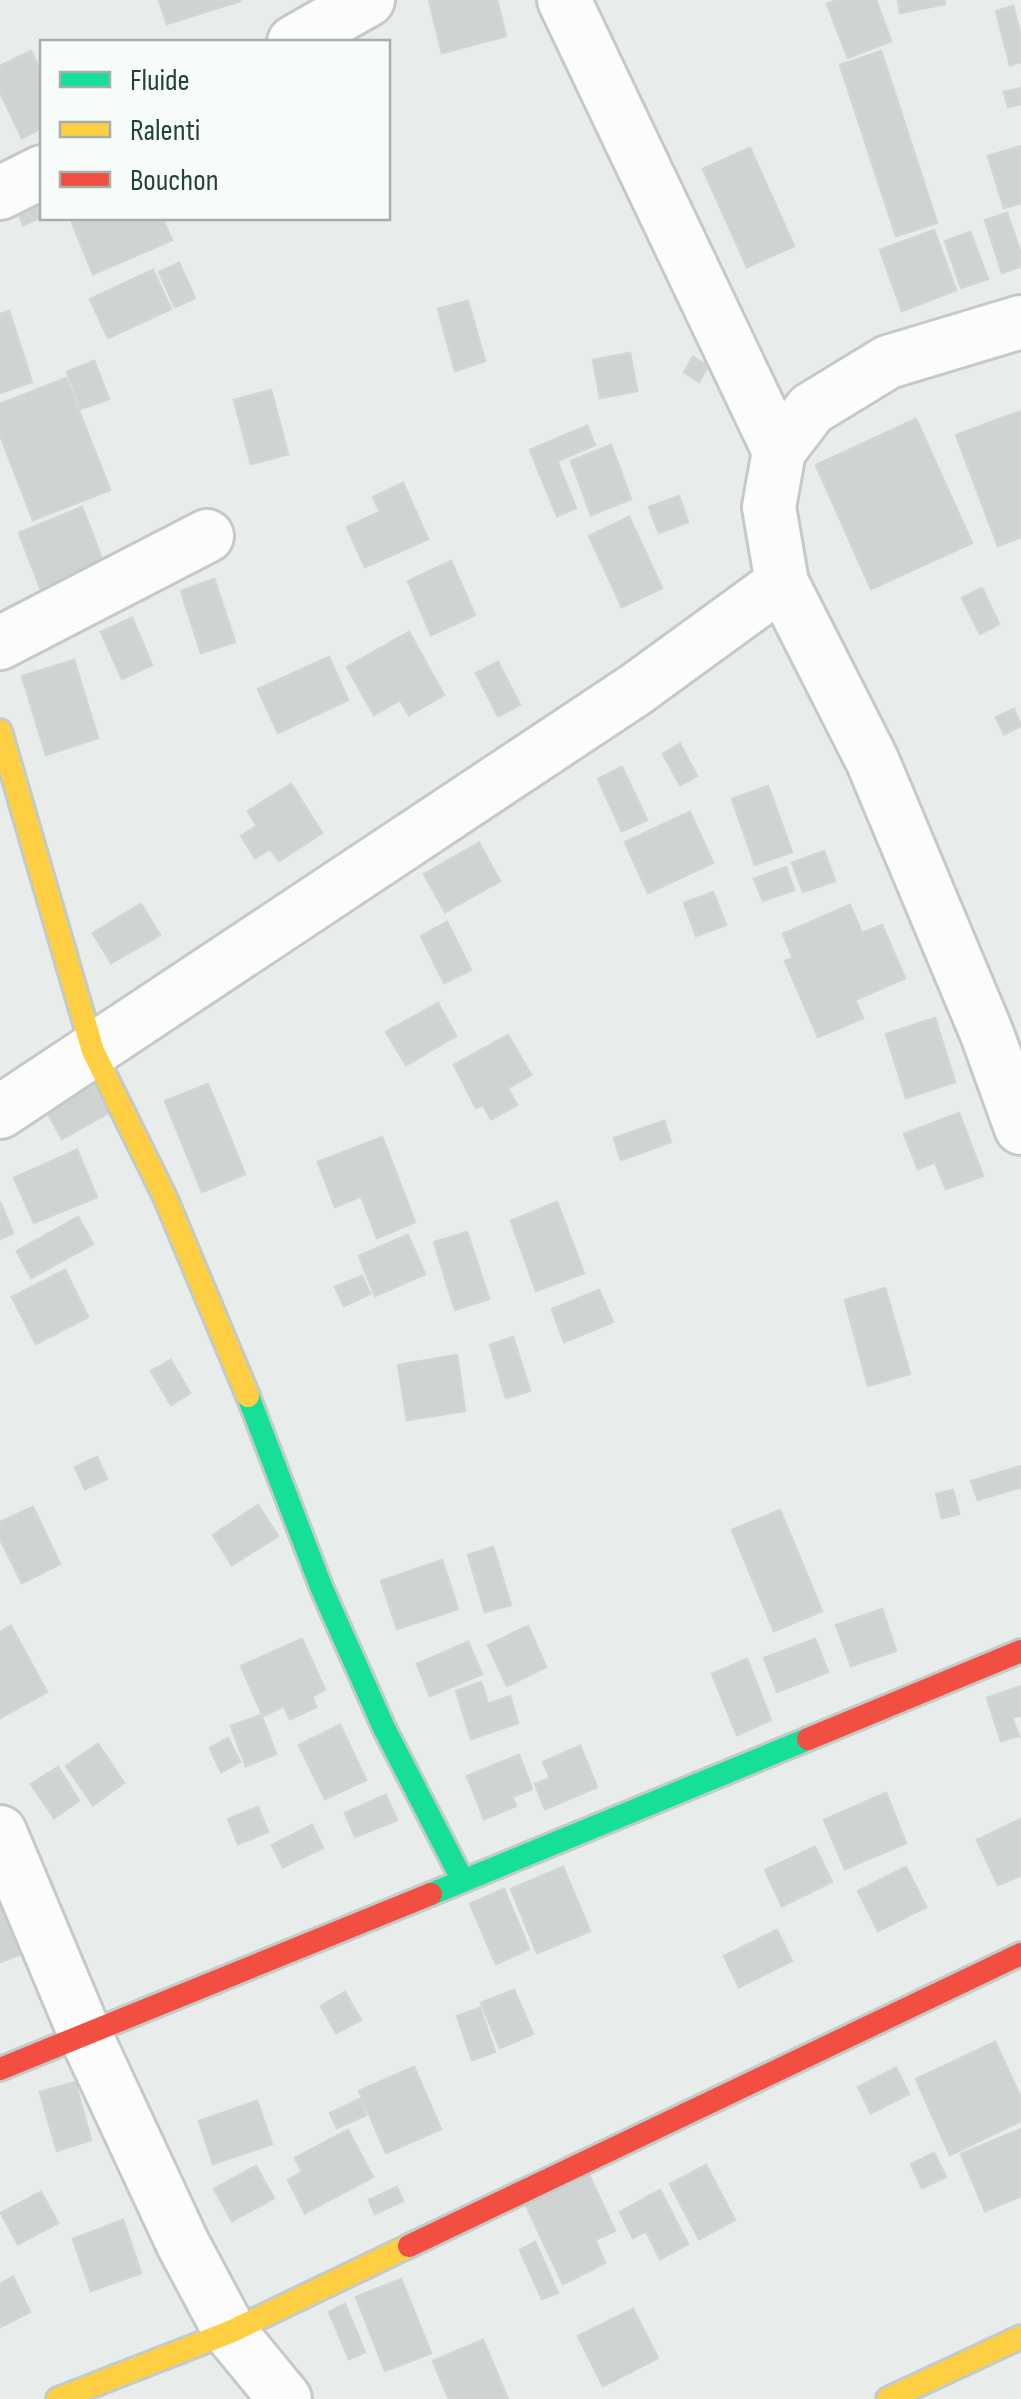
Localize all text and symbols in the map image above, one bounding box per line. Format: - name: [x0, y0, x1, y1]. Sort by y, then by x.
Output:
- legend: [40, 40, 390, 220]
- text: Fluide: [130, 63, 190, 99]
- text: Ralenti: [130, 113, 200, 149]
- text: Bouchon: [130, 163, 218, 199]

